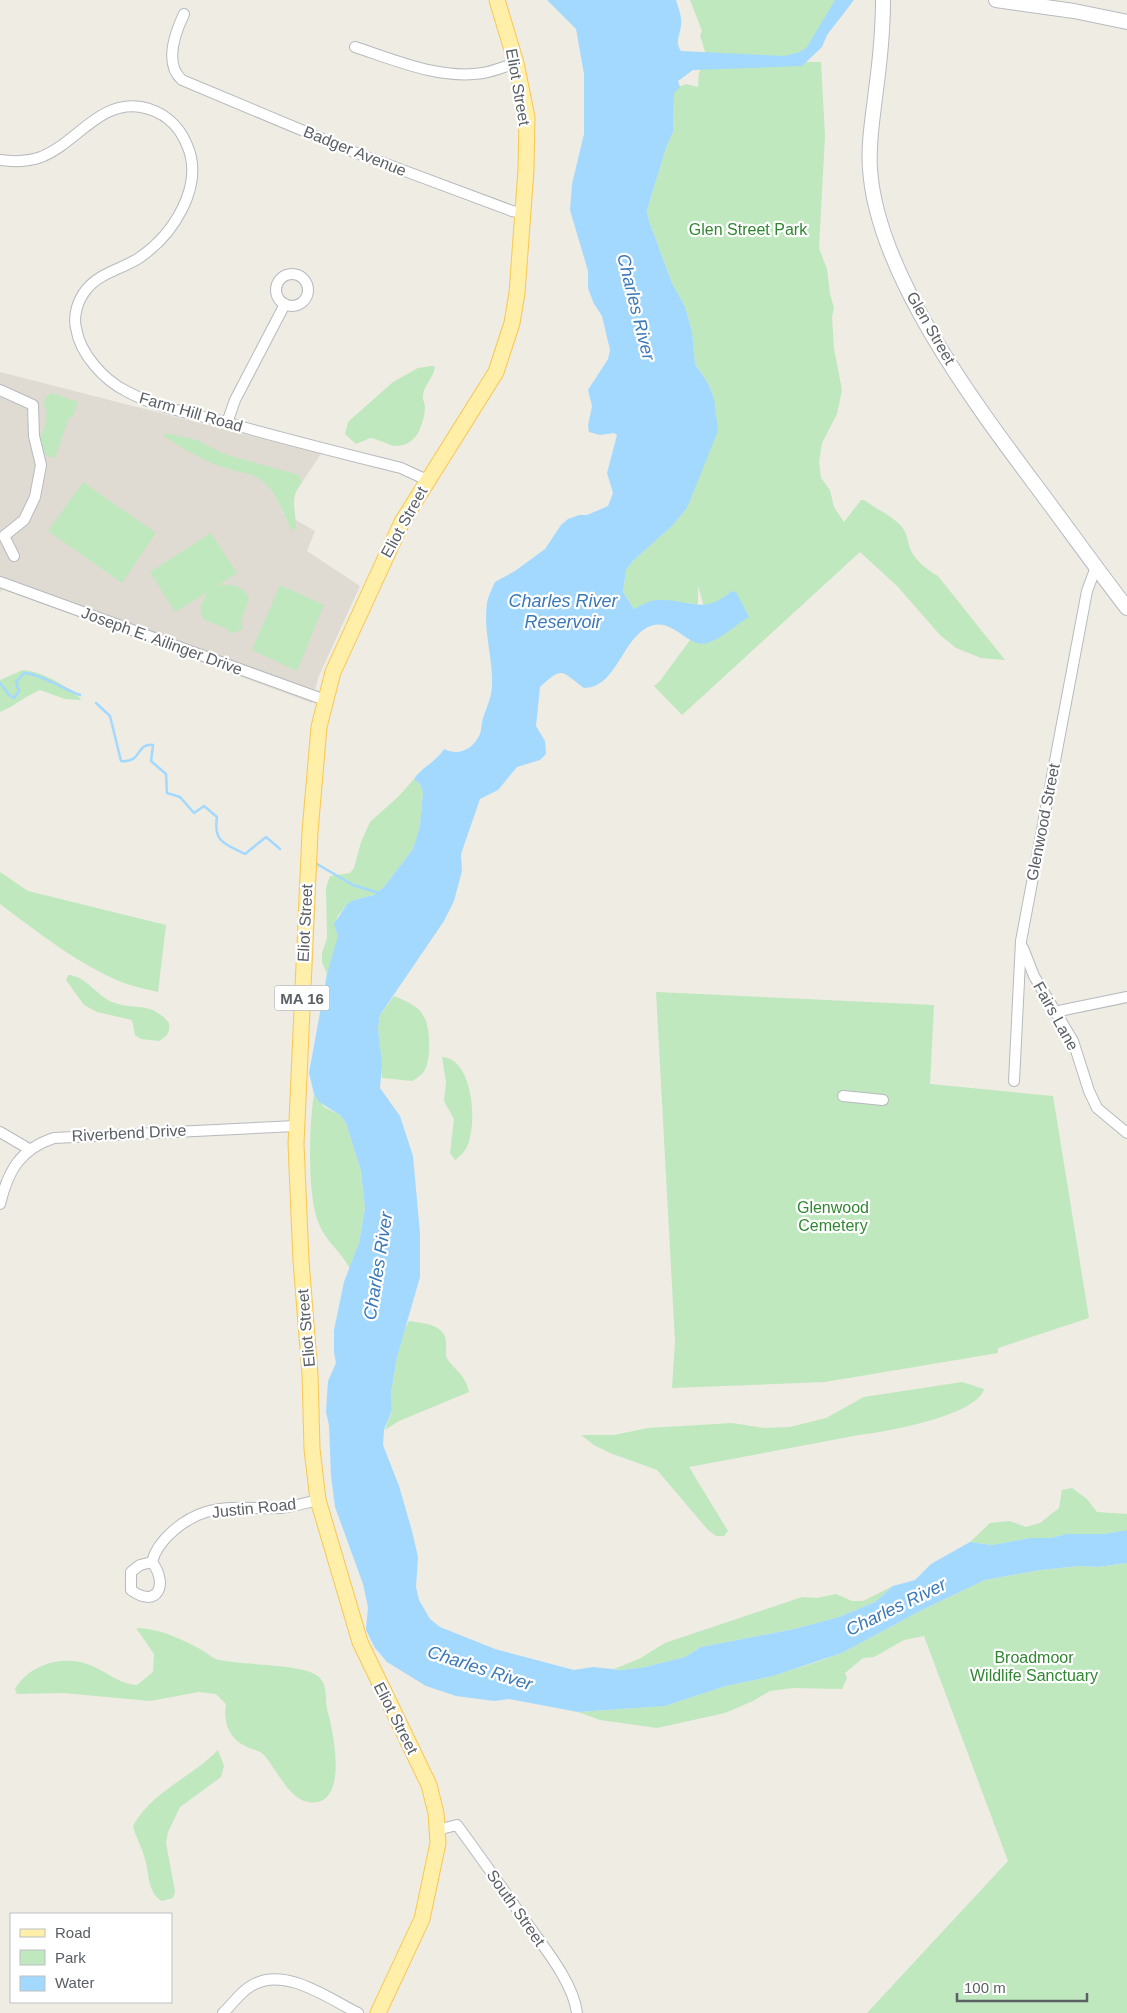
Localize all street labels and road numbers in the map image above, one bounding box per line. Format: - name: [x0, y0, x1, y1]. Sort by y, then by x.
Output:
- street label: Eliot Street: [503, 47, 533, 128]
- street label: Badger Avenue: [301, 123, 409, 179]
- street label: Glen Street: [903, 289, 959, 368]
- street label: Farm Hill Road: [137, 389, 245, 435]
- street label: Eliot Street: [378, 483, 431, 560]
- street label: Joseph E. Ailinger Drive: [79, 604, 245, 678]
- street label: Glenwood Street: [1023, 761, 1063, 882]
- street label: Eliot Street: [294, 883, 316, 963]
- street label: Fairs Lane: [1030, 979, 1082, 1053]
- road number: MA 16: [274, 986, 330, 1010]
- street label: Riverbend Drive: [71, 1122, 187, 1144]
- street label: Eliot Street: [294, 1288, 318, 1368]
- street label: Justin Road: [211, 1495, 297, 1521]
- street label: Eliot Street: [371, 1679, 422, 1757]
- street label: South Street: [484, 1867, 549, 1950]

